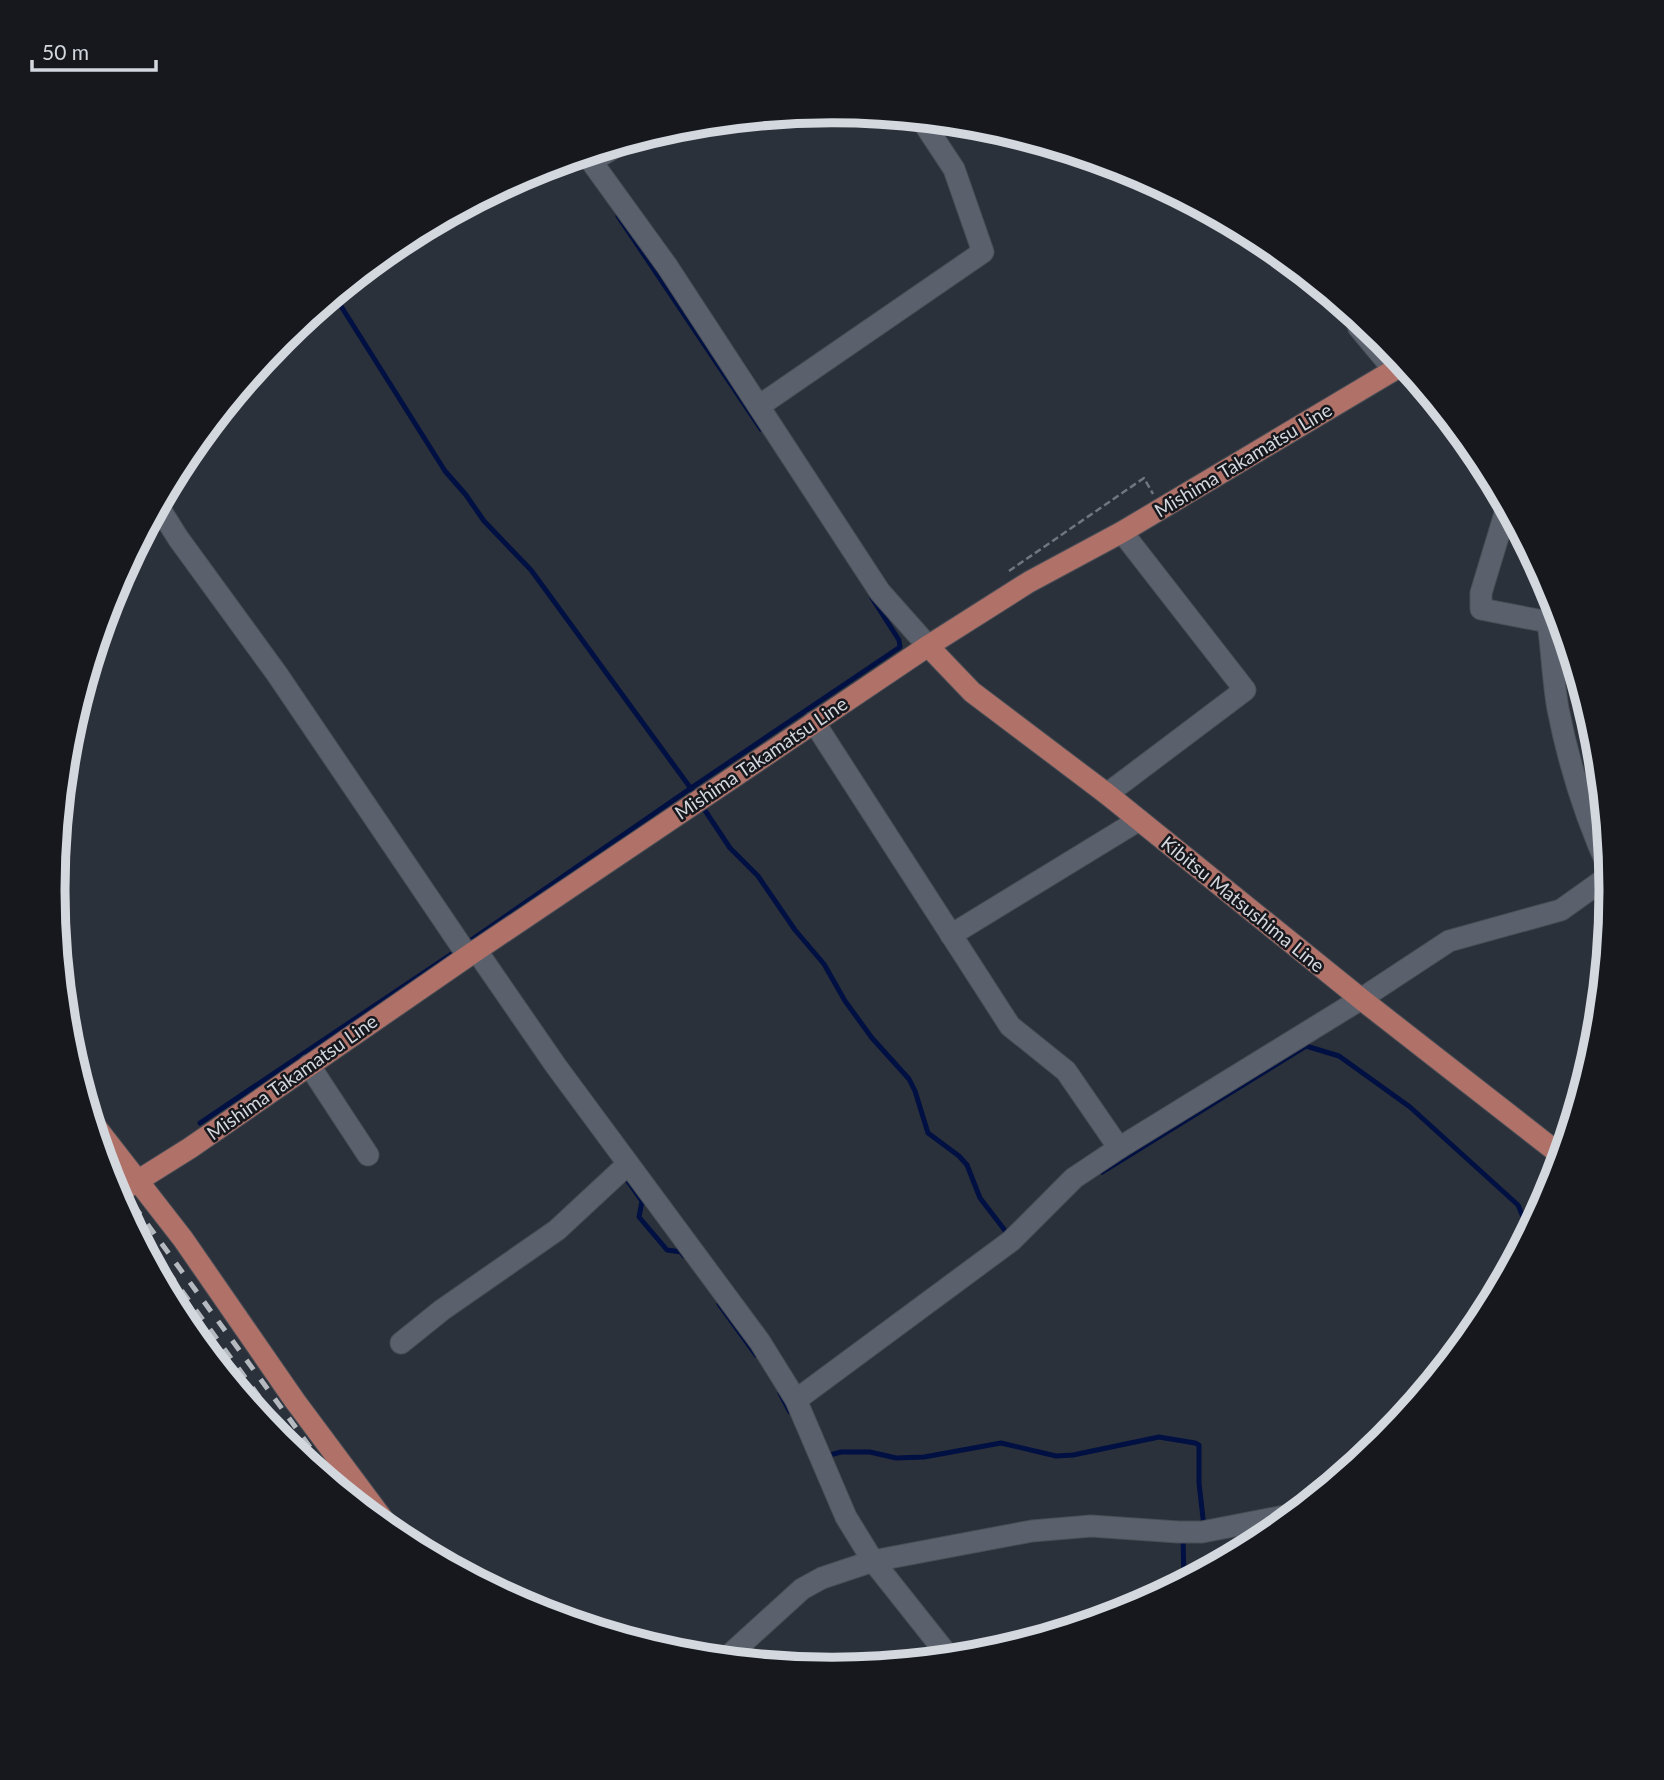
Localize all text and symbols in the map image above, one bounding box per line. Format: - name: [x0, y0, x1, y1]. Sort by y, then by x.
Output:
- scale bar: [32, 28, 156, 72]
- text: 50 m: [42, 39, 89, 64]
- street label: Mishima Takamatsu Line: [1150, 397, 1336, 522]
- street label: Mishima Takamatsu Line: [670, 691, 851, 824]
- street label: Kibitsu Matsushima Line: [1157, 831, 1330, 977]
- street label: Mishima Takamatsu Line: [202, 1009, 381, 1144]

